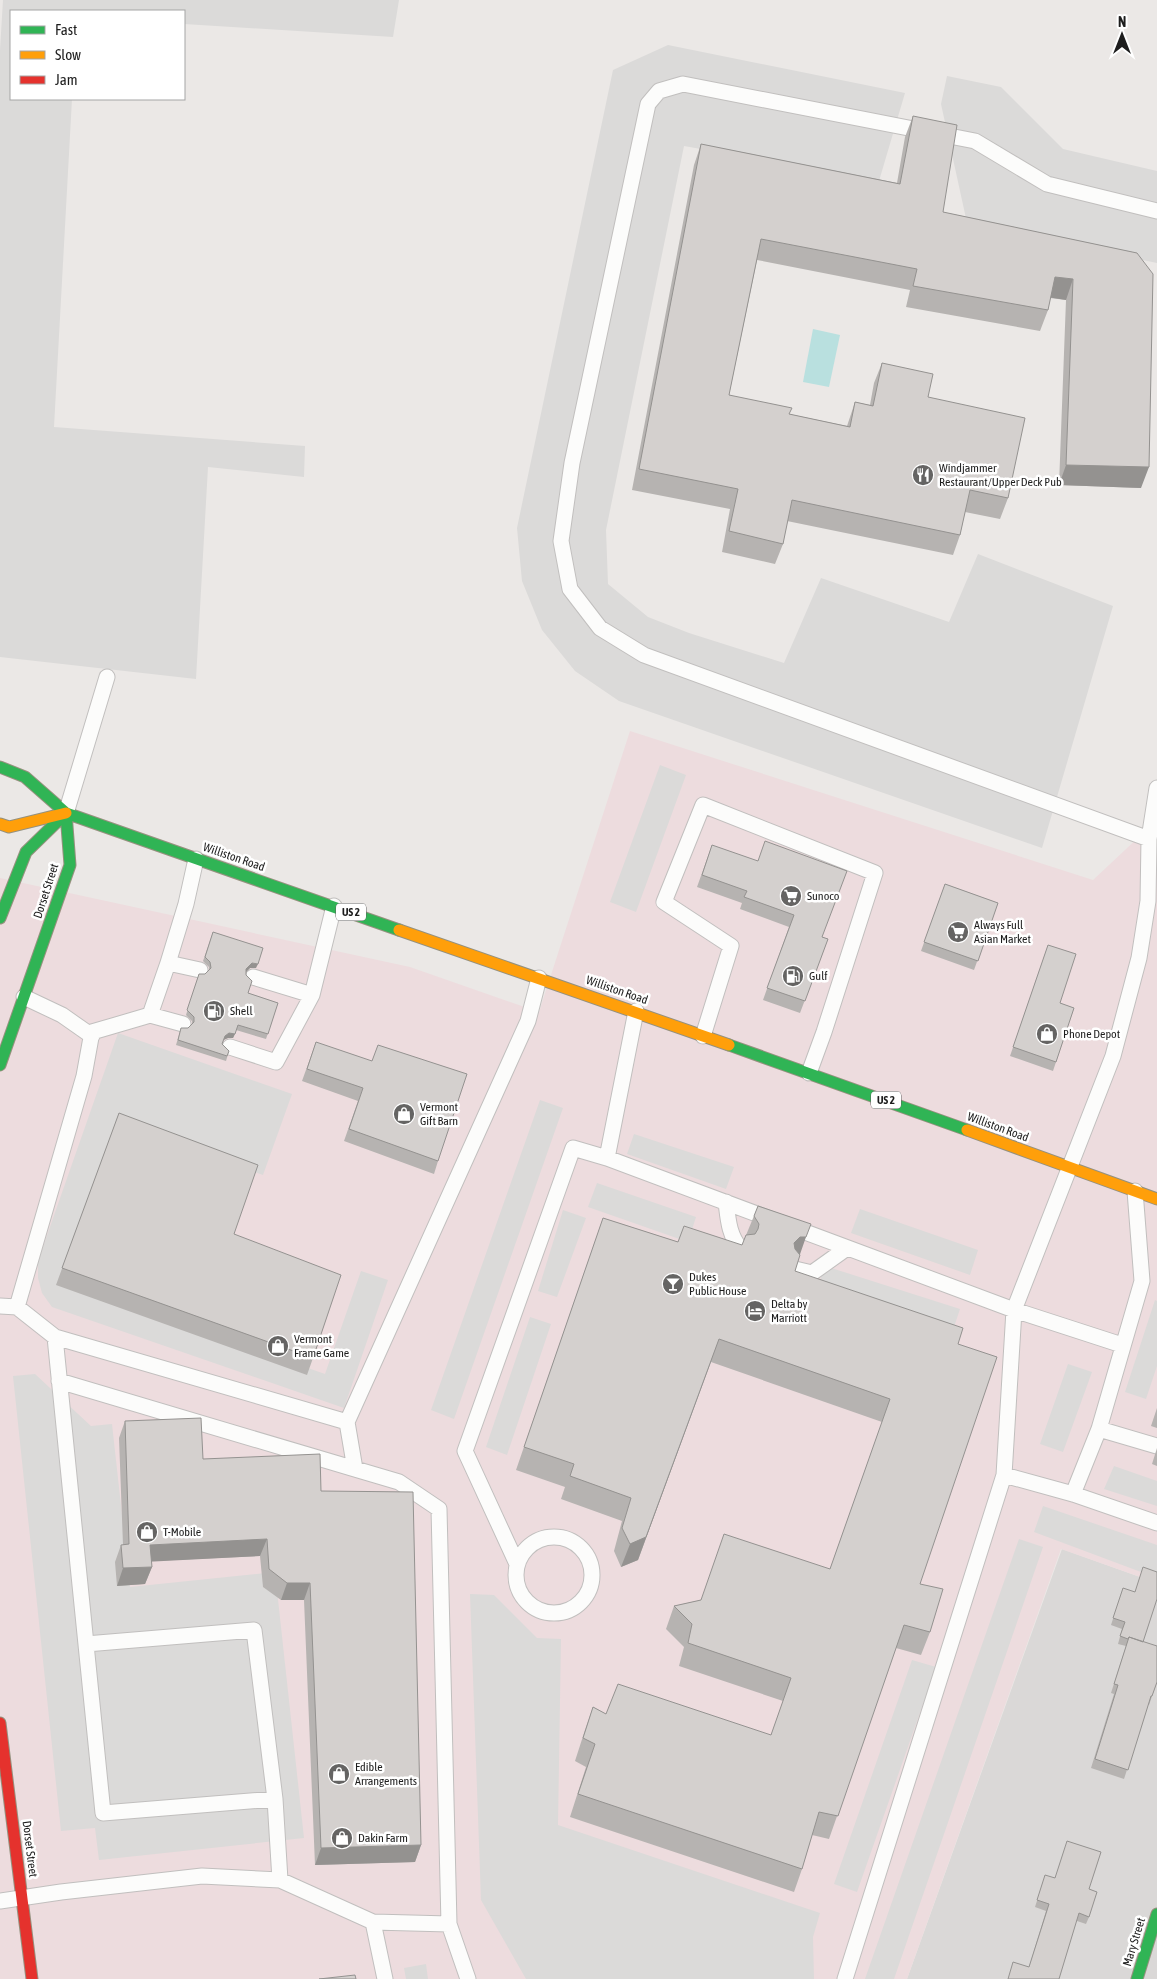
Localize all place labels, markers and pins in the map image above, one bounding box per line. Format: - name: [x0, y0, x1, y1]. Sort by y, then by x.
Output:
- place label: Windjammer Restaurant/Upper Deck Pub: [939, 461, 1062, 489]
- restaurant icon: Windjammer Restaurant/Upper Deck Pub: [911, 463, 935, 487]
- supermarket icon: Sunoco: [779, 884, 803, 908]
- place label: Sunoco: [807, 889, 840, 903]
- place label: Always Full Asian Market: [974, 918, 1032, 946]
- supermarket icon: Always Full Asian Market: [946, 920, 970, 944]
- fuel station icon: Gulf: [781, 964, 805, 988]
- place label: Gulf: [809, 969, 828, 983]
- fuel station icon: Shell: [202, 999, 226, 1023]
- place label: Shell: [230, 1004, 253, 1018]
- shop icon: Phone Depot: [1035, 1022, 1059, 1046]
- place label: Phone Depot: [1063, 1027, 1121, 1041]
- place label: Vermont Gift Barn: [420, 1100, 459, 1128]
- shop icon: Vermont Gift Barn: [392, 1102, 416, 1126]
- place label: Dukes Public House: [689, 1270, 746, 1298]
- bar icon: Dukes Public House: [661, 1272, 685, 1296]
- place label: Delta by Marriott: [771, 1297, 808, 1325]
- hotel icon: Delta by Marriott: [743, 1299, 767, 1323]
- place label: Vermont Frame Game: [294, 1332, 349, 1360]
- shop icon: Vermont Frame Game: [266, 1334, 290, 1358]
- shop icon: T-Mobile: [135, 1520, 159, 1544]
- place label: T-Mobile: [163, 1525, 201, 1539]
- place label: Edible Arrangements: [355, 1760, 417, 1788]
- shop icon: Edible Arrangements: [327, 1762, 351, 1786]
- shop icon: Dakin Farm: [330, 1826, 354, 1850]
- place label: Dakin Farm: [358, 1831, 408, 1845]

